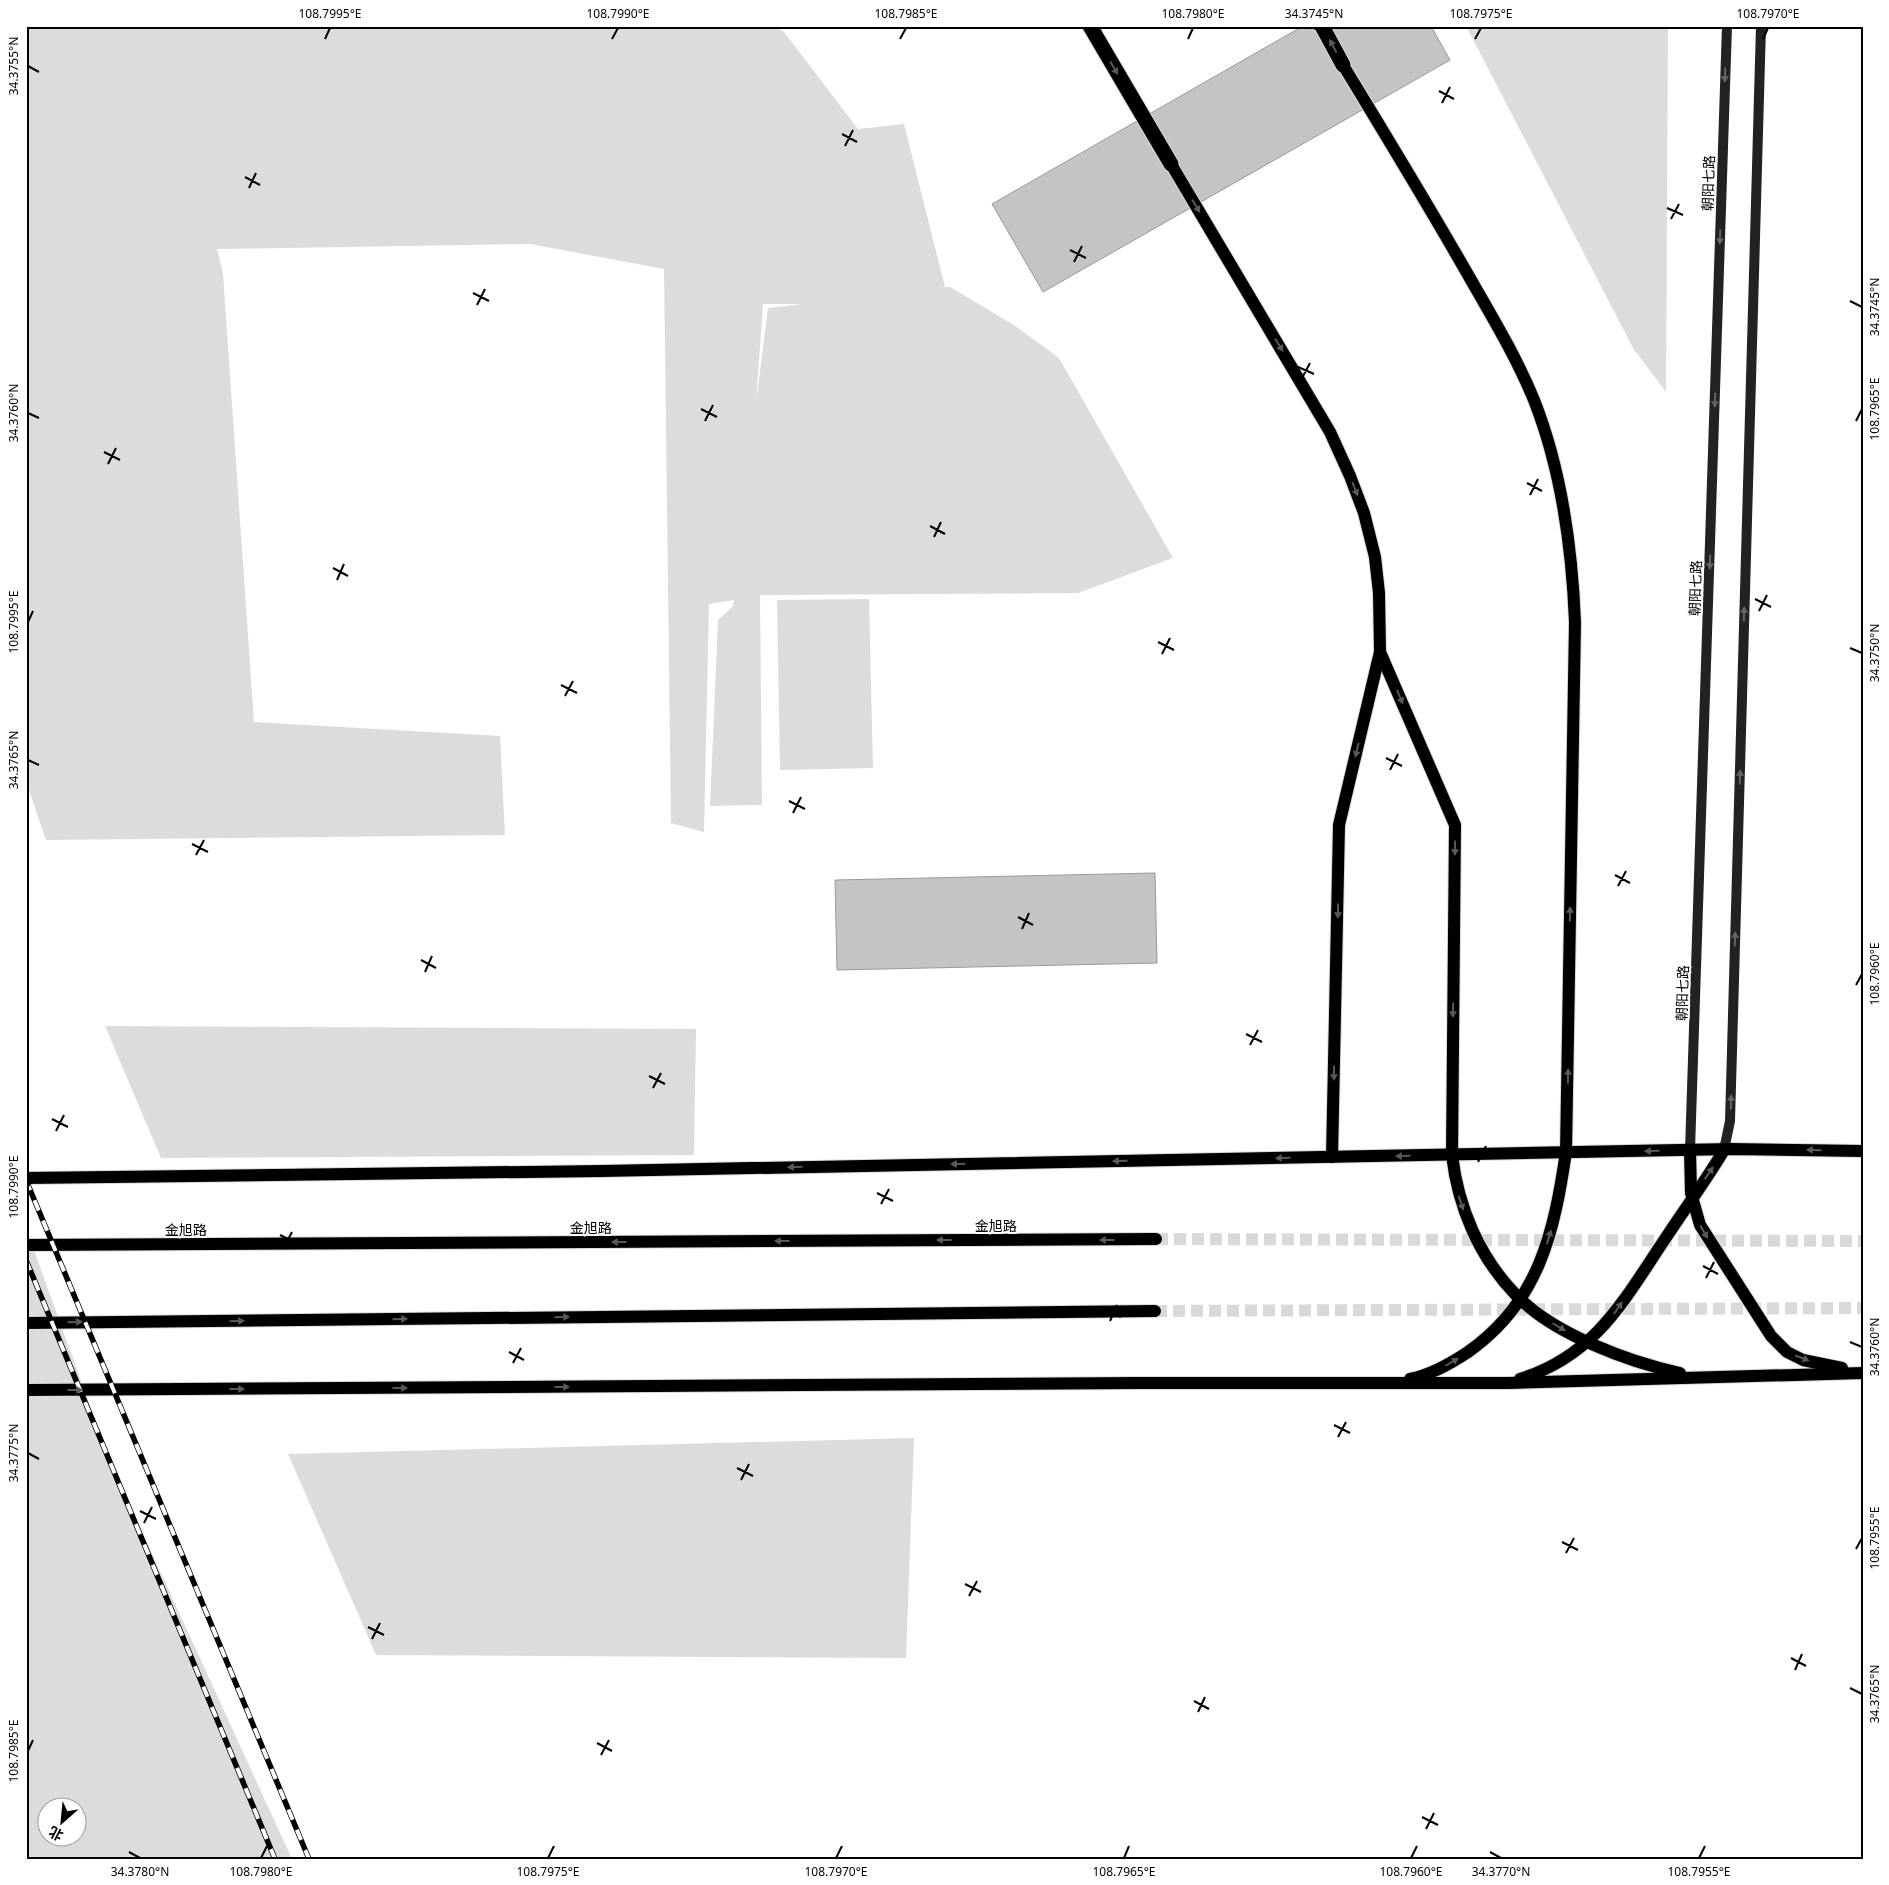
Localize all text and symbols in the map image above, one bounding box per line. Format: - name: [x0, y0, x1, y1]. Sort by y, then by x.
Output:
- text: 108.7995°E: [298, 5, 362, 22]
- text: 108.7990°E: [586, 5, 650, 22]
- text: 108.7985°E: [874, 5, 938, 22]
- text: 108.7980°E: [1161, 5, 1225, 22]
- text: 34.3745°N: [1285, 5, 1343, 22]
- text: 108.7975°E: [1449, 5, 1513, 22]
- text: 108.7970°E: [1736, 5, 1800, 22]
- text: 34.3755°N: [5, 37, 22, 95]
- one-way arrow: [1328, 39, 1337, 53]
- one-way arrow: [1110, 62, 1119, 75]
- one-way arrow: [1721, 67, 1729, 83]
- street label: 朝阳七路: [1698, 155, 1718, 211]
- one-way arrow: [1192, 198, 1200, 213]
- one-way arrow: [1716, 230, 1724, 246]
- text: 34.3745°N: [1866, 278, 1883, 336]
- one-way arrow: [1275, 339, 1284, 352]
- text: 108.7965°E: [1866, 377, 1883, 441]
- text: 34.3760°N: [5, 384, 22, 442]
- one-way arrow: [1711, 392, 1719, 408]
- one-way arrow: [1352, 481, 1359, 496]
- one-way arrow: [1705, 554, 1713, 570]
- street label: 朝阳七路: [1685, 560, 1705, 616]
- text: 108.7995°E: [5, 590, 22, 654]
- one-way arrow: [1741, 606, 1749, 622]
- text: 34.3750°N: [1866, 624, 1883, 682]
- one-way arrow: [1396, 689, 1404, 704]
- text: 34.3765°N: [5, 731, 22, 789]
- one-way arrow: [1353, 743, 1361, 758]
- one-way arrow: [1736, 768, 1744, 784]
- one-way arrow: [1451, 840, 1459, 856]
- one-way arrow: [1333, 903, 1341, 919]
- one-way arrow: [1566, 906, 1574, 922]
- one-way arrow: [1731, 931, 1739, 947]
- text: 108.7960°E: [1866, 942, 1883, 1006]
- street label: 朝阳七路: [1672, 965, 1692, 1021]
- one-way arrow: [1449, 1002, 1457, 1018]
- one-way arrow: [1330, 1065, 1338, 1081]
- one-way arrow: [1564, 1068, 1572, 1084]
- one-way arrow: [1727, 1093, 1735, 1109]
- one-way arrow: [1806, 1146, 1822, 1154]
- one-way arrow: [1643, 1147, 1659, 1155]
- one-way arrow: [1395, 1152, 1411, 1160]
- one-way arrow: [1275, 1154, 1291, 1162]
- text: 108.7990°E: [5, 1155, 22, 1219]
- one-way arrow: [1112, 1157, 1128, 1165]
- one-way arrow: [950, 1160, 966, 1168]
- one-way arrow: [787, 1163, 803, 1171]
- one-way arrow: [1704, 1166, 1714, 1180]
- one-way arrow: [1458, 1195, 1466, 1210]
- street label: 金旭路: [975, 1216, 1017, 1235]
- street label: 金旭路: [570, 1218, 612, 1237]
- street label: 金旭路: [165, 1220, 207, 1239]
- one-way arrow: [1700, 1225, 1709, 1238]
- one-way arrow: [1546, 1229, 1554, 1244]
- one-way arrow: [936, 1236, 952, 1244]
- one-way arrow: [1099, 1236, 1115, 1244]
- one-way arrow: [774, 1237, 790, 1245]
- one-way arrow: [611, 1238, 627, 1246]
- one-way arrow: [1613, 1301, 1623, 1315]
- one-way arrow: [555, 1313, 571, 1321]
- one-way arrow: [392, 1315, 408, 1323]
- one-way arrow: [230, 1317, 246, 1325]
- one-way arrow: [67, 1318, 83, 1326]
- text: 34.3760°N: [1866, 1318, 1883, 1376]
- one-way arrow: [1553, 1322, 1566, 1331]
- one-way arrow: [1794, 1355, 1809, 1362]
- one-way arrow: [1445, 1358, 1460, 1366]
- one-way arrow: [555, 1383, 571, 1391]
- one-way arrow: [392, 1384, 408, 1392]
- one-way arrow: [230, 1385, 246, 1393]
- one-way arrow: [67, 1386, 83, 1394]
- text: 34.3775°N: [5, 1424, 22, 1482]
- text: 108.7955°E: [1866, 1506, 1883, 1570]
- text: 34.3765°N: [1866, 1665, 1883, 1723]
- text: 108.7985°E: [5, 1719, 22, 1783]
- north arrow: [38, 1798, 88, 1848]
- text: 北: [45, 1822, 66, 1846]
- text: 34.3780°N: [111, 1863, 169, 1880]
- text: 108.7980°E: [229, 1863, 293, 1880]
- text: 108.7975°E: [516, 1863, 580, 1880]
- text: 108.7970°E: [804, 1863, 868, 1880]
- text: 108.7965°E: [1092, 1863, 1156, 1880]
- text: 108.7960°E: [1379, 1863, 1443, 1880]
- text: 34.3770°N: [1472, 1863, 1530, 1880]
- text: 108.7955°E: [1667, 1863, 1731, 1880]

